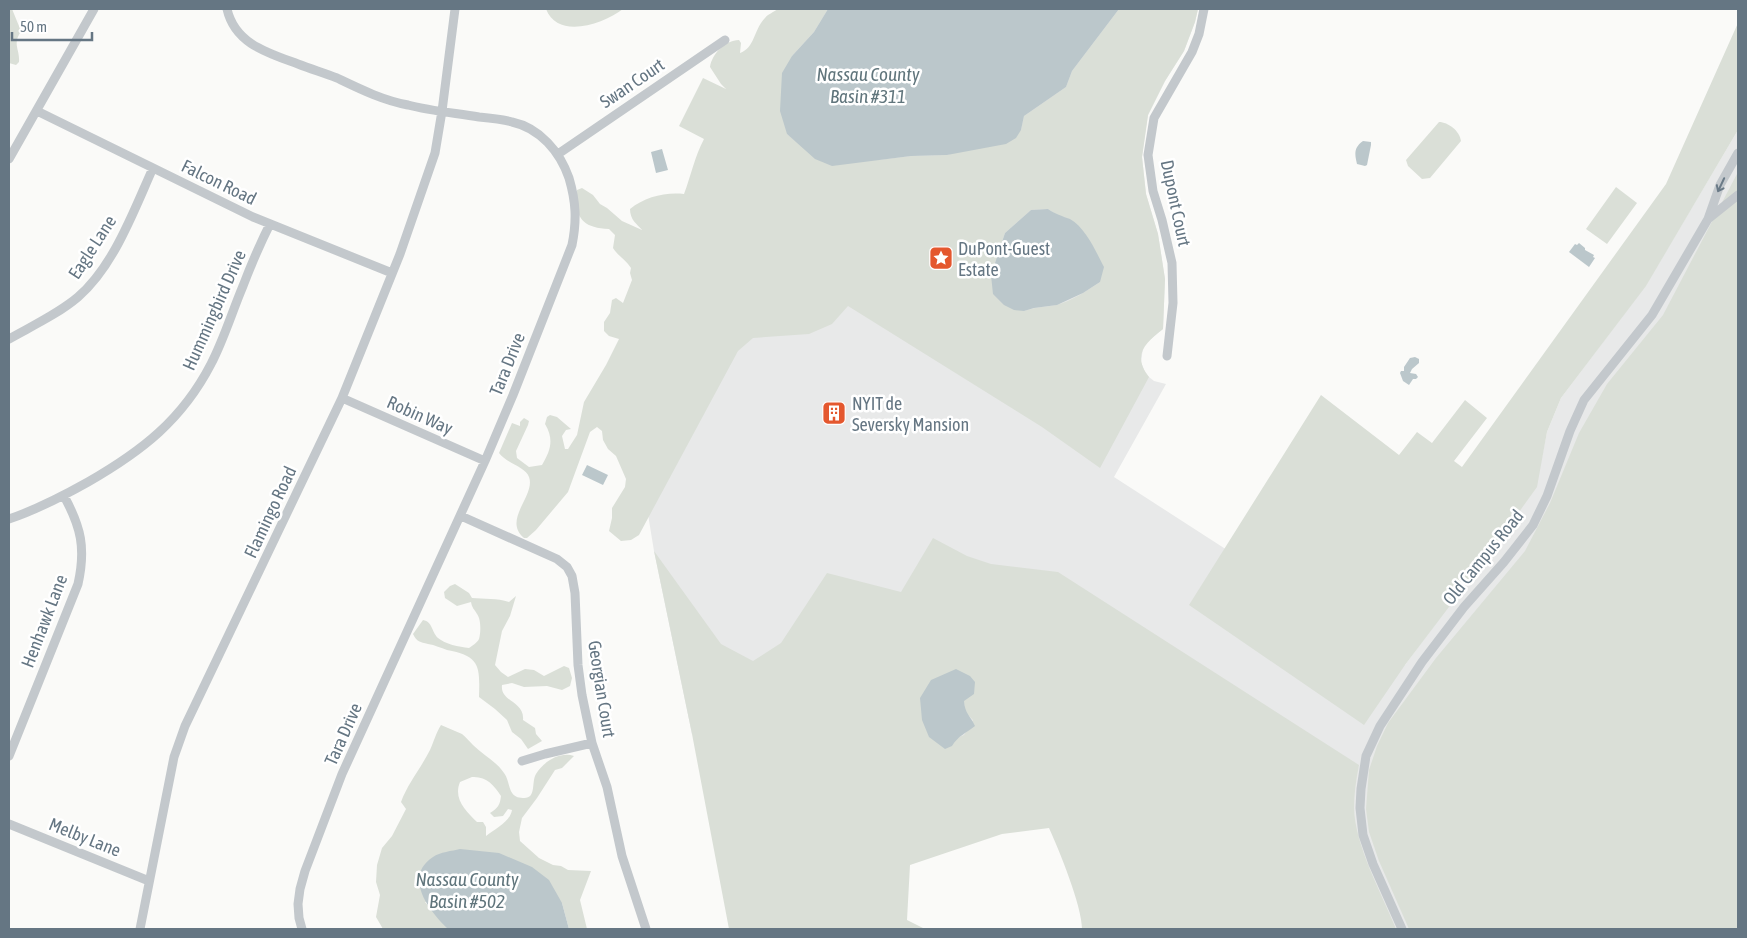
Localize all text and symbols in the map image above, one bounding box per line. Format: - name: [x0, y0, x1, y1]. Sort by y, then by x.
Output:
- scale bar: [12, 10, 92, 42]
- text: 50 m: [20, 18, 47, 35]
- street label: Swan Court: [596, 54, 668, 112]
- water label: Nassau County Basin #311: [816, 63, 920, 107]
- street label: Falcon Road: [178, 155, 260, 209]
- street label: Dupont Court: [1157, 158, 1195, 248]
- one-way arrow: [1716, 177, 1725, 192]
- street label: Eagle Lane: [64, 211, 120, 283]
- place label: DuPont-Guest Estate: [958, 238, 1050, 280]
- place icon: DuPont-Guest Estate: [928, 245, 954, 271]
- street label: Hummingbird Drive: [178, 247, 250, 373]
- street label: Tara Drive: [485, 330, 529, 398]
- street label: Robin Way: [384, 391, 456, 439]
- place label: NYIT de Seversky Mansion: [852, 393, 969, 435]
- building icon: NYIT de Seversky Mansion: [821, 400, 847, 426]
- street label: Flamingo Road: [240, 463, 300, 561]
- street label: Old Campus Road: [1438, 505, 1528, 609]
- street label: Henhawk Lane: [17, 572, 71, 670]
- street label: Georgian Court: [584, 639, 620, 739]
- street label: Tara Drive: [320, 700, 366, 768]
- street label: Melby Lane: [46, 813, 124, 861]
- water label: Nassau County Basin #502: [415, 868, 519, 912]

